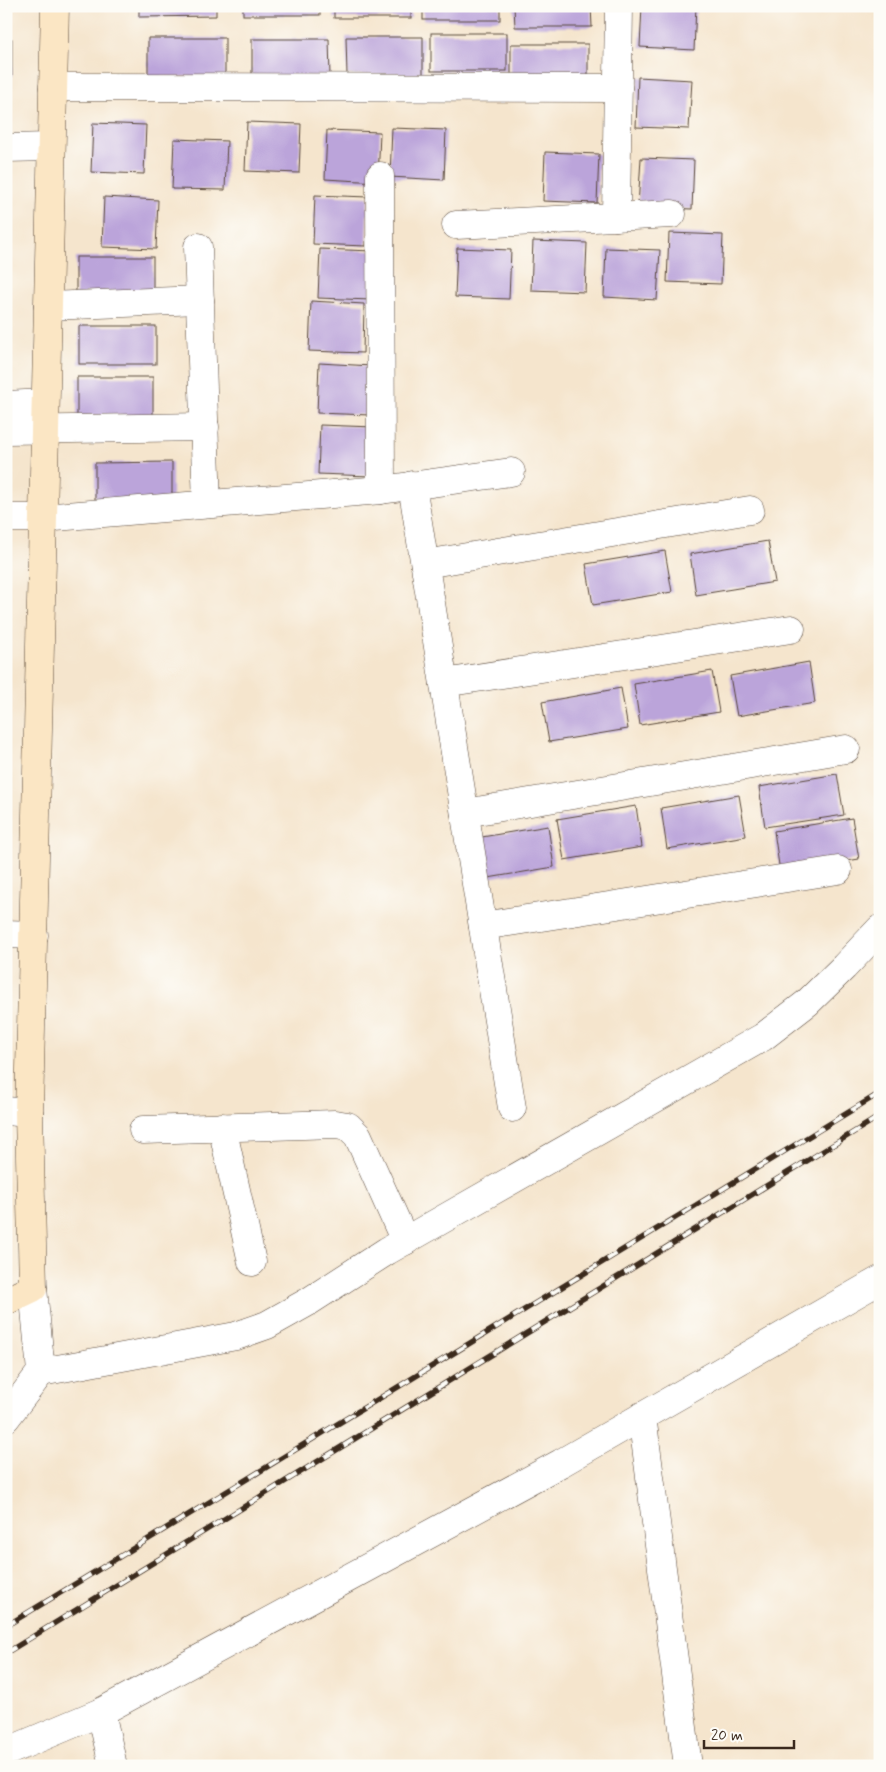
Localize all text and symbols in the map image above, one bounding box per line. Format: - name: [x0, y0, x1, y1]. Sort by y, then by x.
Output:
- scale bar: [704, 1717, 794, 1749]
- text: 20 m: [711, 1726, 743, 1746]

